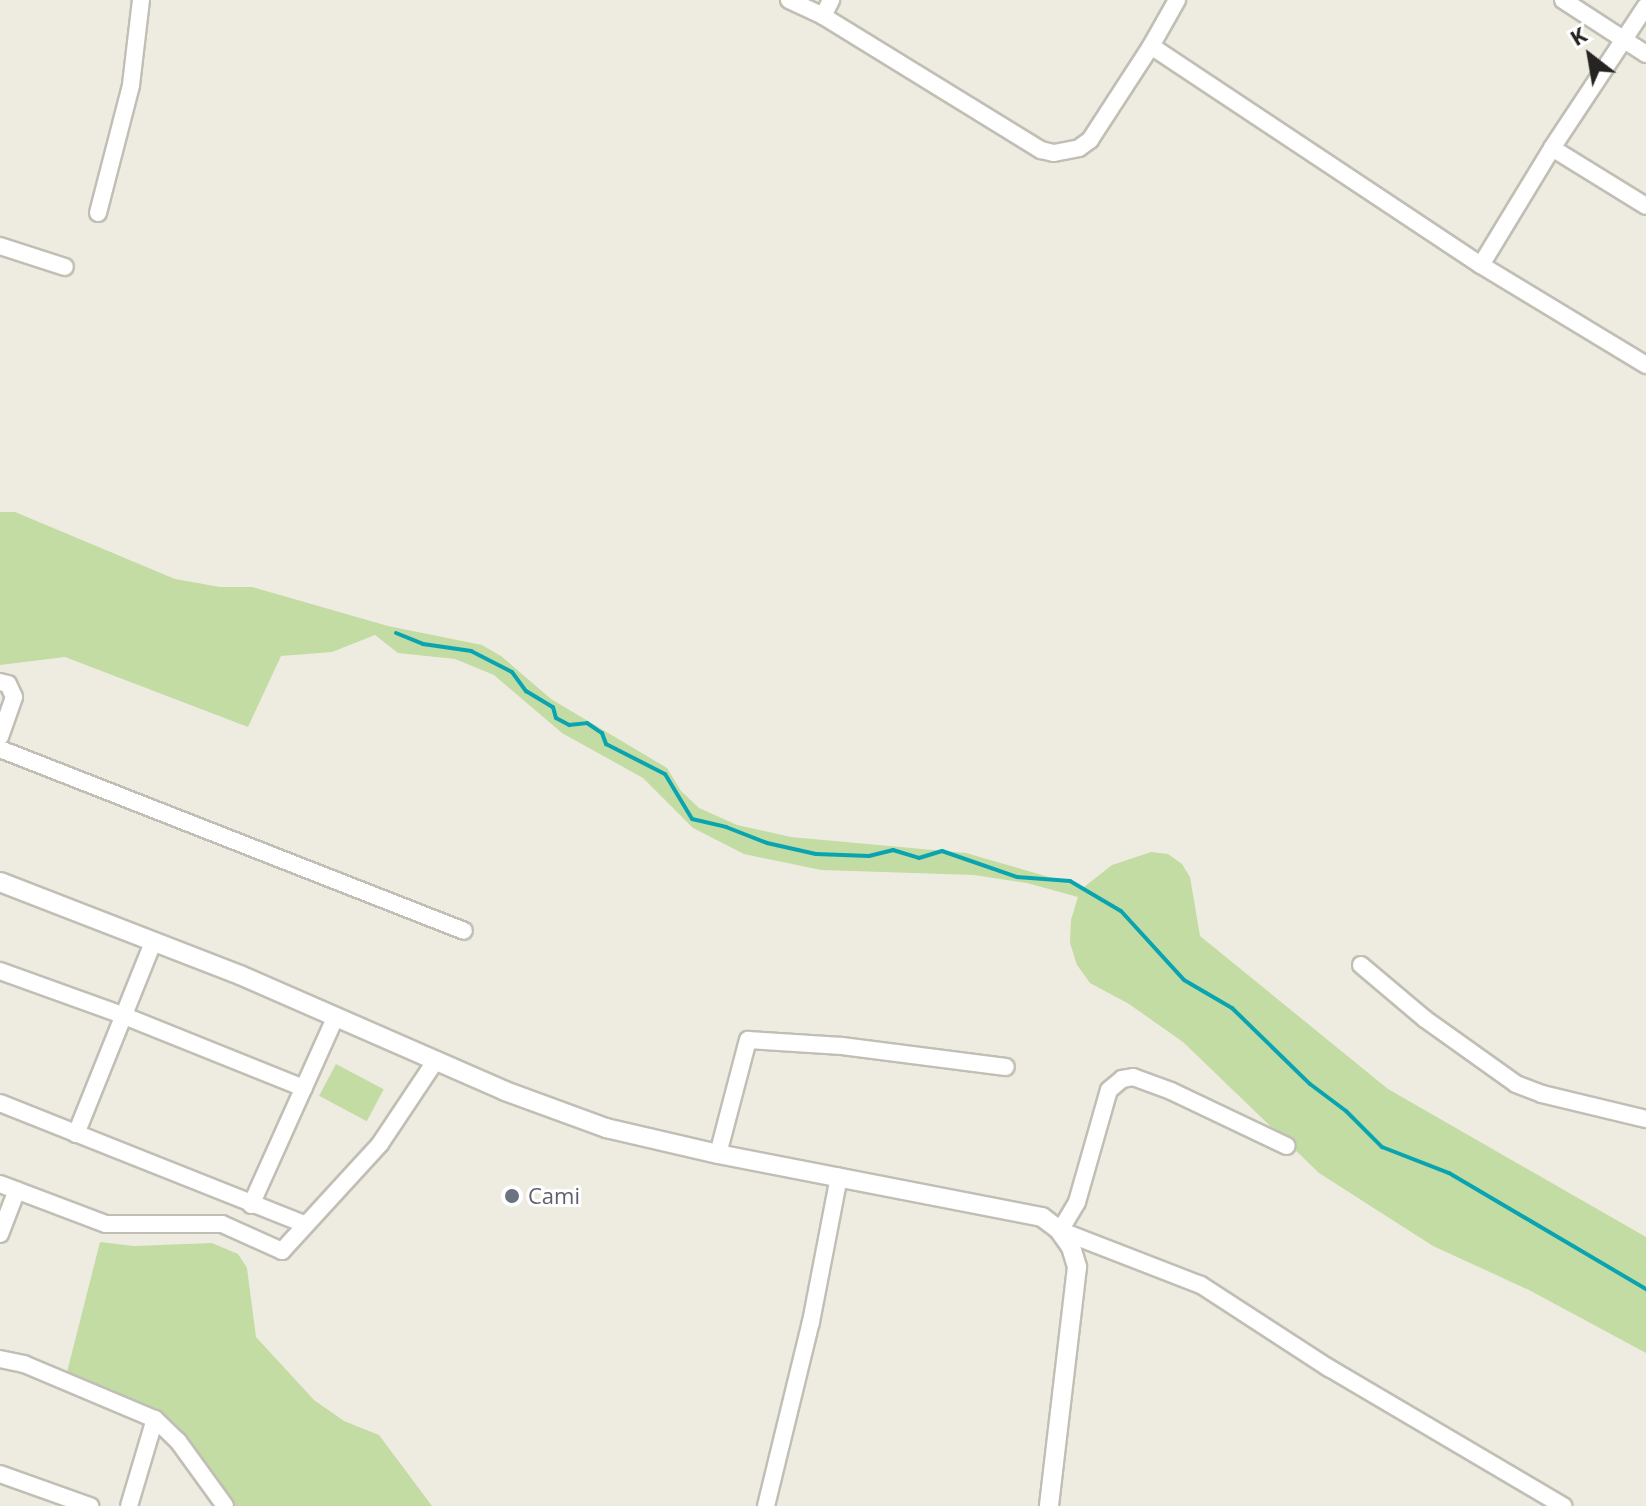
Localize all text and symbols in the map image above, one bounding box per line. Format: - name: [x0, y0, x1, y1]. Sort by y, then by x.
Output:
- north arrow: [1550, 16, 1630, 96]
- text: K: [1564, 19, 1592, 52]
- place label: Cami: [528, 1183, 580, 1209]
- marker: Cami: [503, 1187, 521, 1205]

